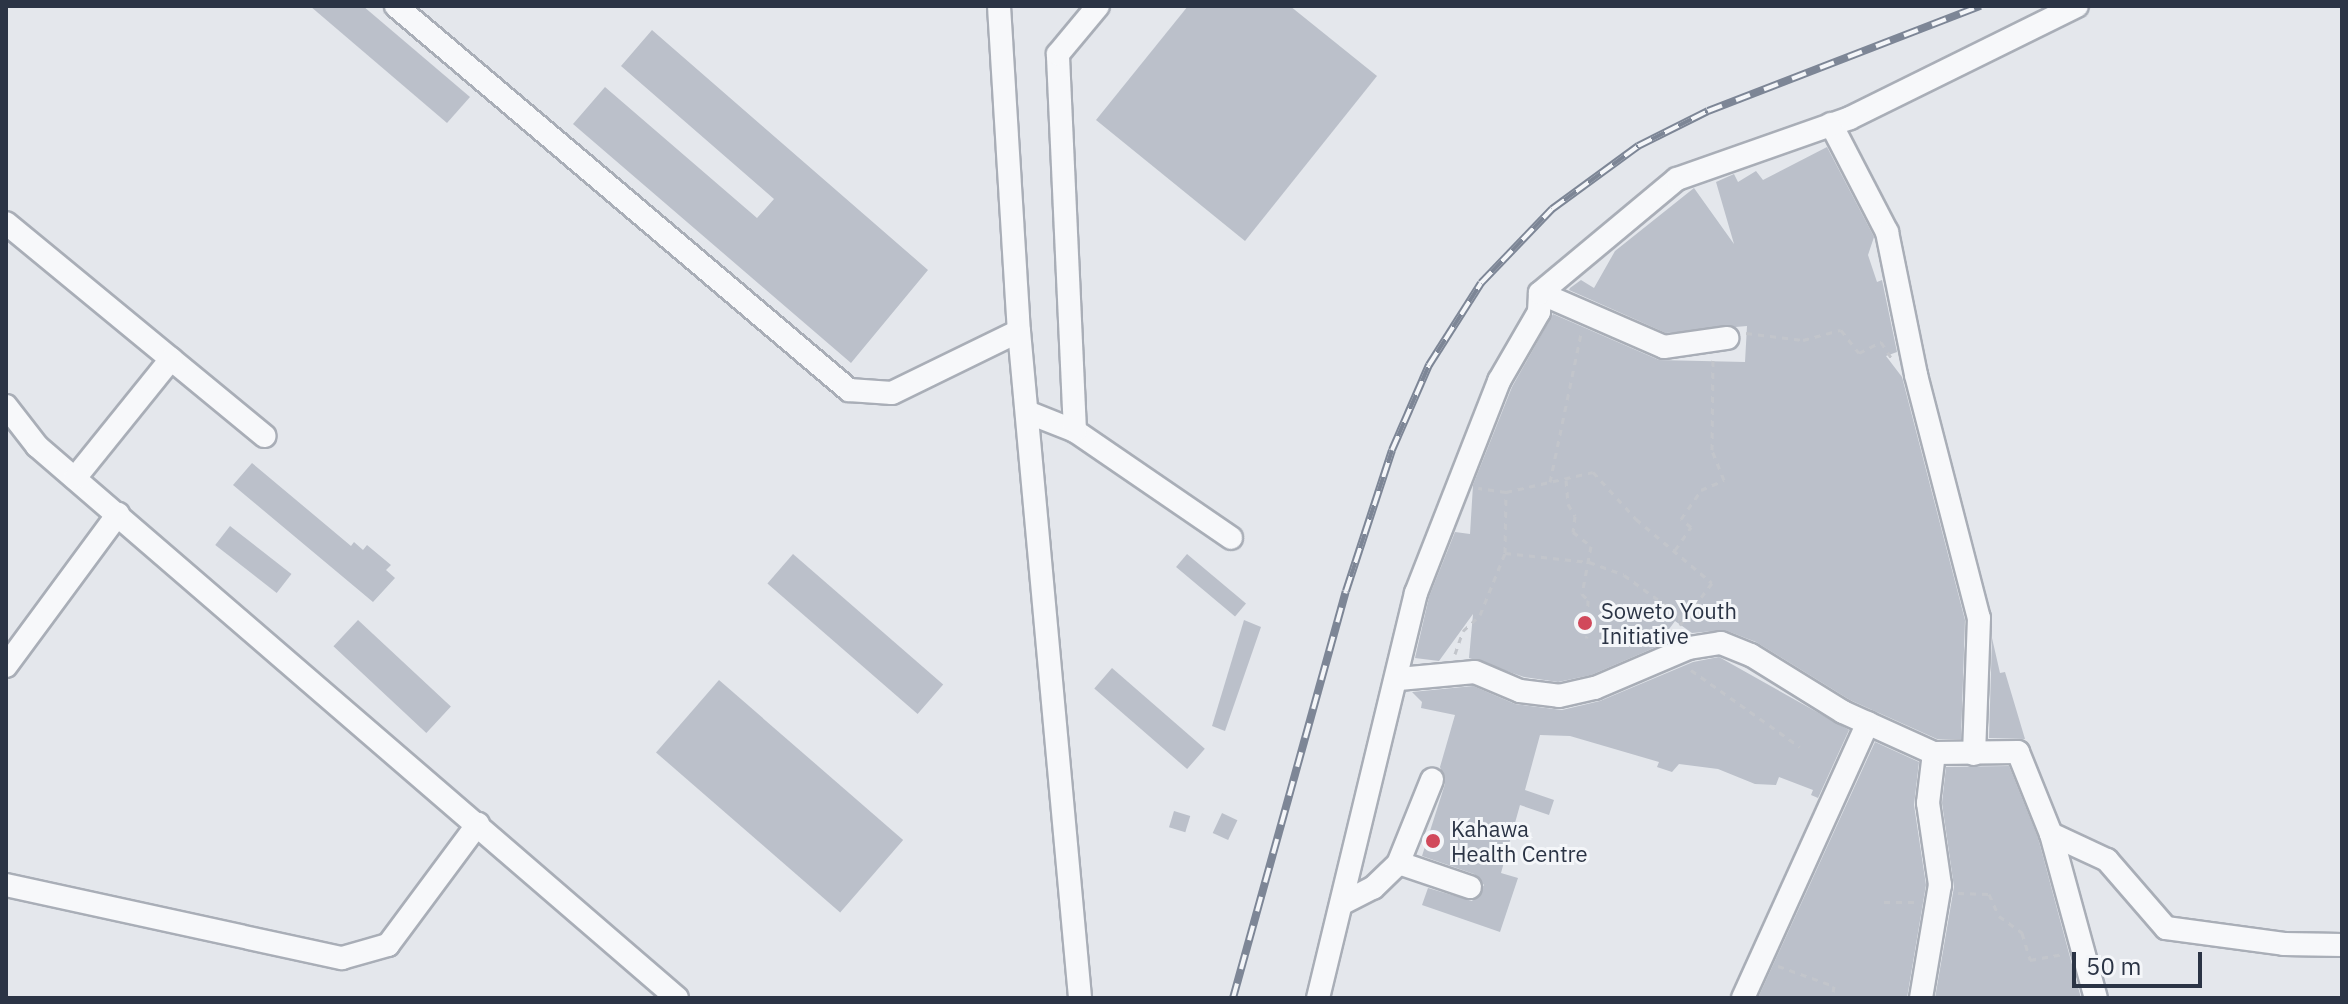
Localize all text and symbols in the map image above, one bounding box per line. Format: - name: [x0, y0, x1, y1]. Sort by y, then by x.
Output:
- place label: Soweto Youth Initiative: [1601, 597, 1737, 648]
- marker: Soweto Youth Initiative: [1576, 614, 1594, 632]
- place label: Kahawa Health Centre: [1451, 815, 1588, 866]
- marker: Kahawa Health Centre: [1422, 830, 1444, 852]
- scale bar: [2076, 936, 2206, 986]
- text: 50 m: [2086, 950, 2141, 982]

